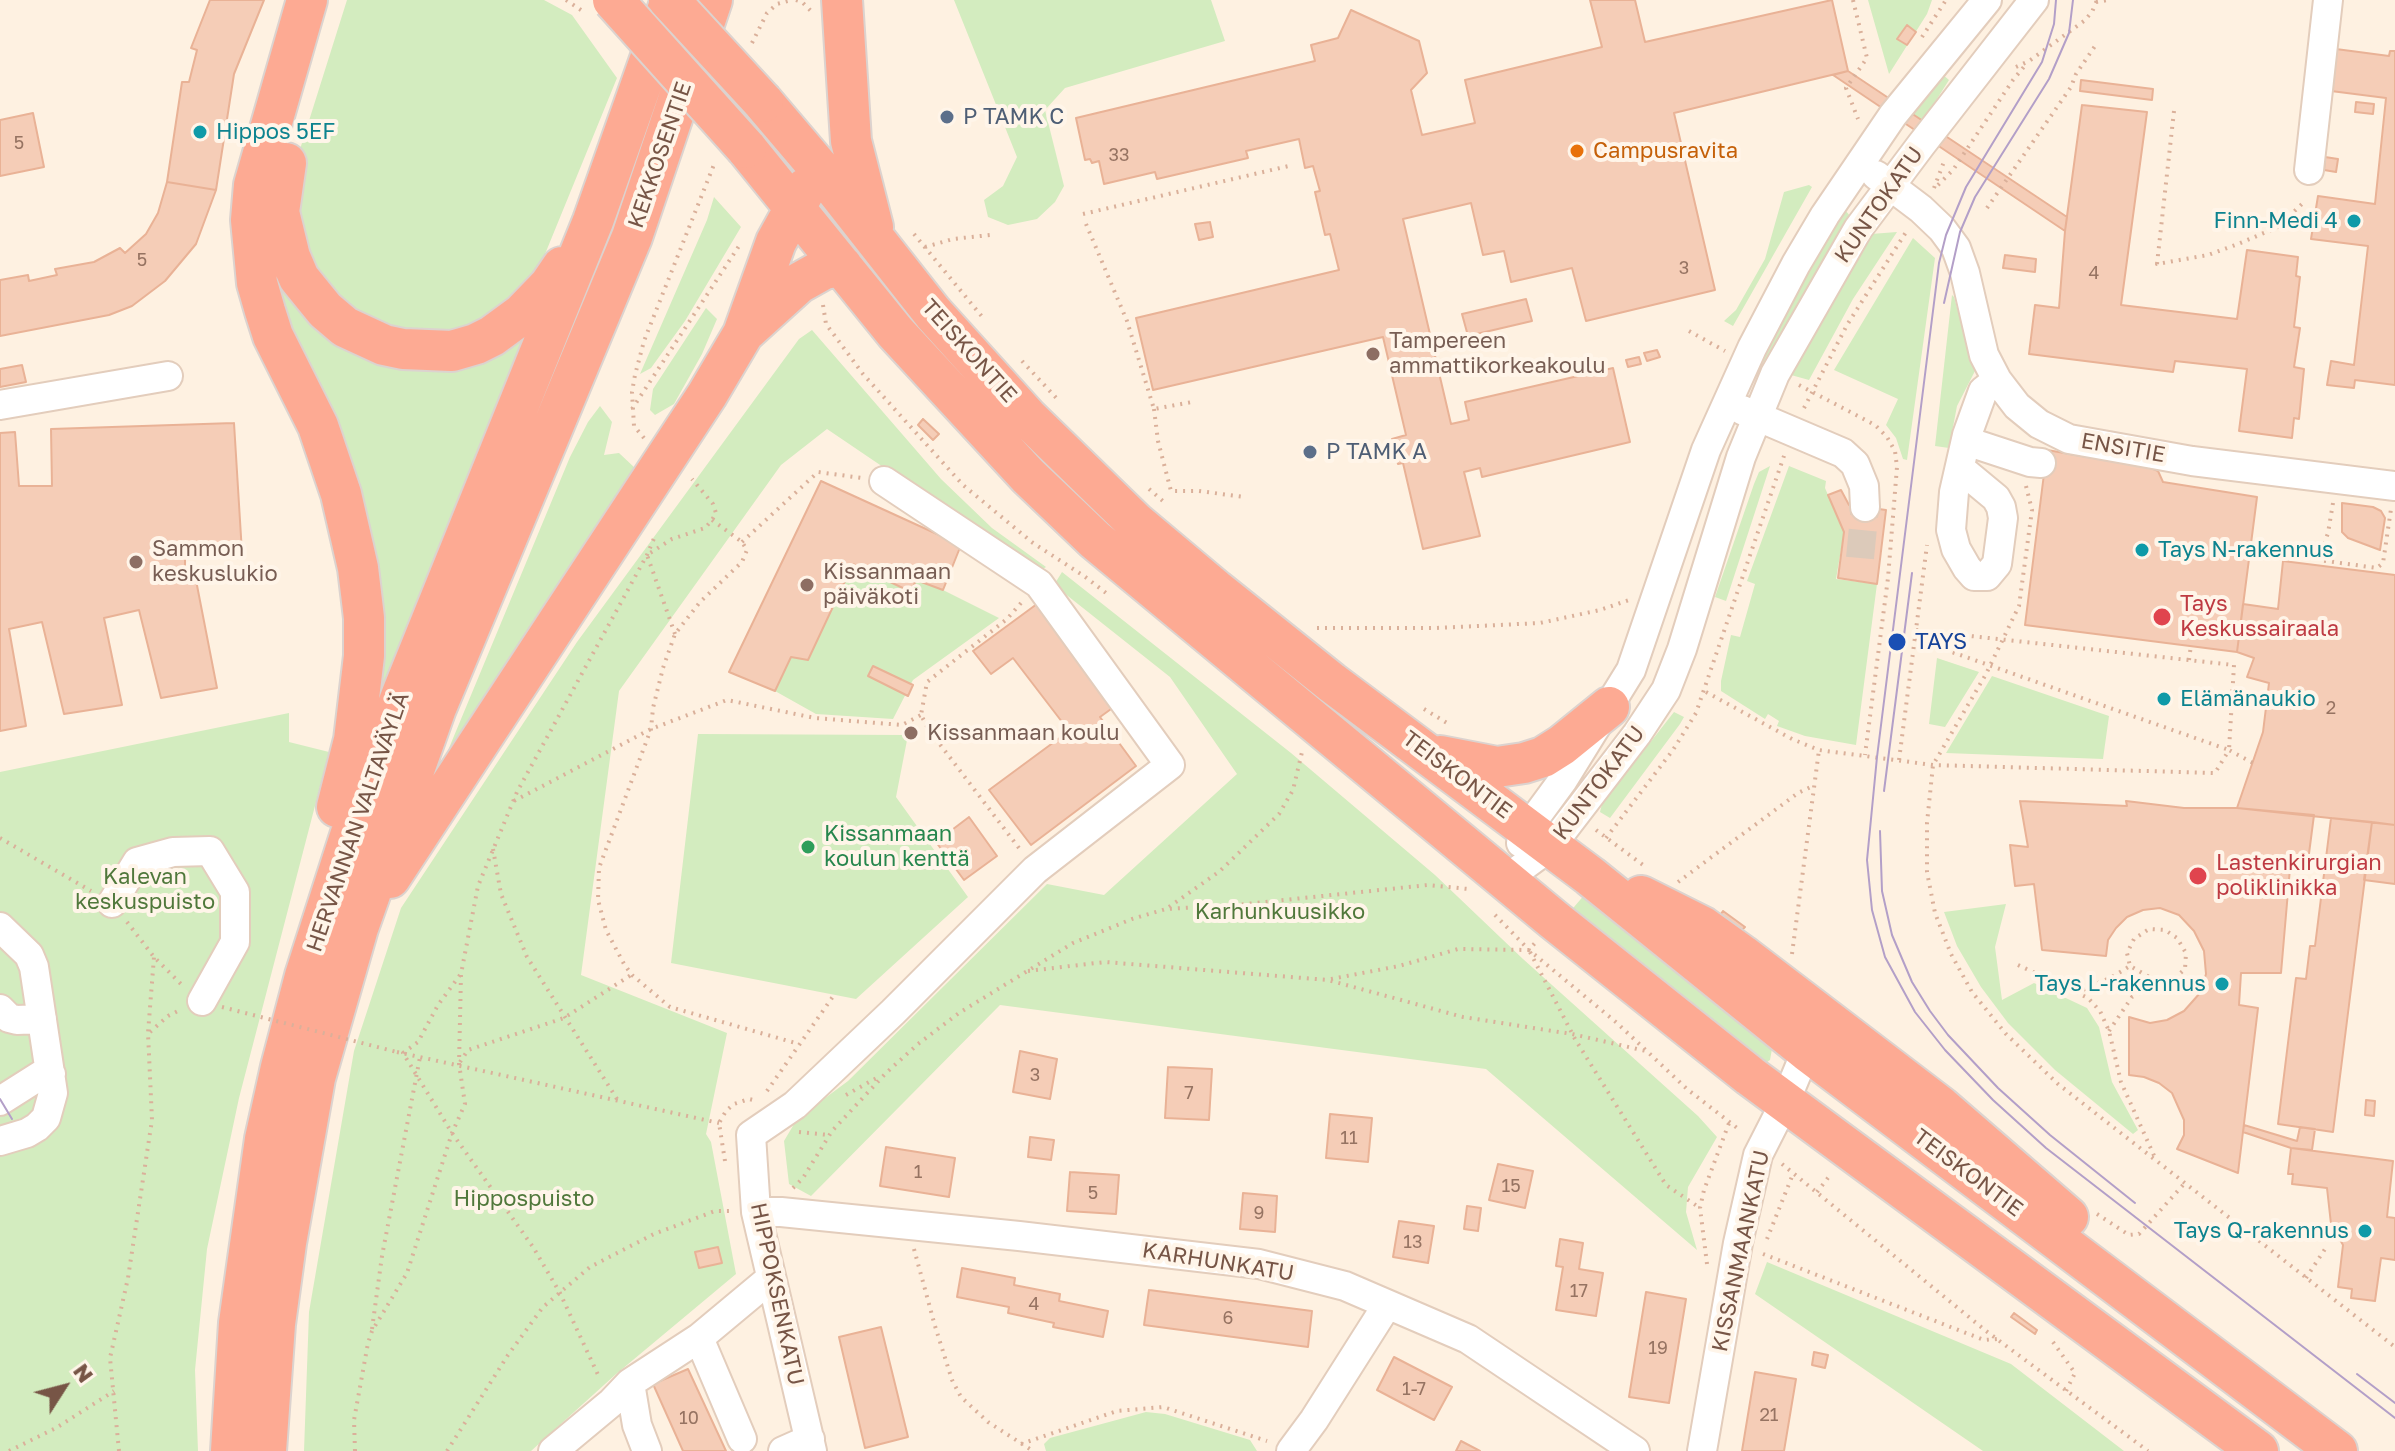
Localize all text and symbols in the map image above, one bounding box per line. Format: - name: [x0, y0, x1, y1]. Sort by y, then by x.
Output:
- street label: KEKKOSENTIE: [623, 78, 697, 232]
- place label: P TAMK C: [963, 104, 1064, 130]
- marker: P TAMK C: [938, 108, 956, 126]
- place label: Hippos 5EF: [216, 119, 335, 145]
- marker: Hippos 5EF: [191, 123, 209, 141]
- house number: 5: [14, 132, 24, 154]
- place label: Campusravita: [1593, 138, 1738, 164]
- marker: Campusravita: [1568, 142, 1586, 160]
- street label: KUNTOKATU: [1829, 142, 1929, 268]
- house number: 33: [1108, 144, 1130, 166]
- place label: Finn-Medi 4: [2214, 208, 2338, 234]
- marker: Finn-Medi 4: [2345, 212, 2363, 230]
- house number: 5: [137, 249, 147, 271]
- house number: 3: [1679, 257, 1689, 279]
- house number: 4: [2089, 262, 2099, 284]
- street label: TEISKONTIE: [916, 294, 1022, 408]
- place label: Tampereen ammattikorkeakoulu: [1389, 328, 1606, 380]
- marker: Tampereen ammattikorkeakoulu: [1364, 345, 1382, 363]
- street label: ENSITIE: [2079, 428, 2167, 468]
- place label: P TAMK A: [1326, 439, 1427, 465]
- marker: P TAMK A: [1301, 443, 1319, 461]
- place label: Sammon keskuslukio: [152, 536, 278, 588]
- place label: Tays N-rakennus: [2158, 537, 2334, 563]
- marker: Tays N-rakennus: [2133, 541, 2151, 559]
- marker: Sammon keskuslukio: [127, 553, 145, 571]
- place label: Kissanmaan päiväkoti: [823, 559, 951, 610]
- marker: Kissanmaan päiväkoti: [798, 576, 816, 594]
- place label: Tays Keskussairaala: [2180, 591, 2339, 642]
- marker: Tays Keskussairaala: [2151, 606, 2173, 628]
- place label: TAYS: [1915, 629, 1967, 655]
- marker: TAYS: [1886, 631, 1908, 653]
- place label: Elämänaukio: [2180, 686, 2316, 712]
- street label: HERVANNAN VALTAVÄYLÄ: [301, 689, 415, 955]
- marker: Elämänaukio: [2155, 690, 2173, 708]
- house number: 2: [2326, 697, 2336, 719]
- place label: Kissanmaan koulu: [927, 720, 1120, 746]
- street label: KUNTOKATU: [1548, 721, 1650, 845]
- marker: Kissanmaan koulu: [902, 724, 920, 742]
- street label: TEISKONTIE: [1397, 725, 1517, 825]
- place label: Kissanmaan koulun kenttä: [824, 821, 970, 872]
- marker: Kissanmaan koulun kenttä: [799, 838, 817, 856]
- place label: Lastenkirurgian poliklinikka: [2216, 850, 2382, 902]
- park label: Kalevan keskuspuisto: [75, 864, 215, 916]
- marker: Lastenkirurgian poliklinikka: [2187, 865, 2209, 887]
- park label: Karhunkuusikko: [1195, 899, 1365, 925]
- place label: Tays L-rakennus: [2034, 971, 2206, 997]
- marker: Tays L-rakennus: [2213, 975, 2231, 993]
- house number: 3: [1030, 1064, 1040, 1086]
- house number: 7: [1184, 1082, 1194, 1104]
- street label: TEISKONTIE: [1908, 1123, 2028, 1223]
- house number: 11: [1340, 1127, 1358, 1149]
- street label: KISSANMAANKATU: [1707, 1148, 1775, 1354]
- house number: 1: [914, 1161, 922, 1183]
- house number: 15: [1501, 1175, 1521, 1197]
- house number: 5: [1088, 1182, 1098, 1204]
- park label: Hippospuisto: [454, 1186, 594, 1212]
- street label: HIPPOKSENKATU: [745, 1200, 809, 1388]
- house number: 9: [1254, 1202, 1264, 1224]
- place label: Tays Q-rakennus: [2174, 1218, 2349, 1244]
- marker: Tays Q-rakennus: [2356, 1222, 2374, 1240]
- house number: 13: [1403, 1231, 1423, 1253]
- street label: KARHUNKATU: [1140, 1237, 1296, 1287]
- house number: 17: [1570, 1280, 1588, 1302]
- house number: 4: [1029, 1293, 1039, 1315]
- house number: 6: [1223, 1307, 1233, 1329]
- house number: 19: [1648, 1337, 1668, 1359]
- north arrow: [24, 1347, 104, 1427]
- text: N: [68, 1358, 100, 1387]
- house number: 1-7: [1402, 1378, 1426, 1400]
- house number: 21: [1759, 1404, 1779, 1426]
- house number: 10: [679, 1407, 699, 1429]

